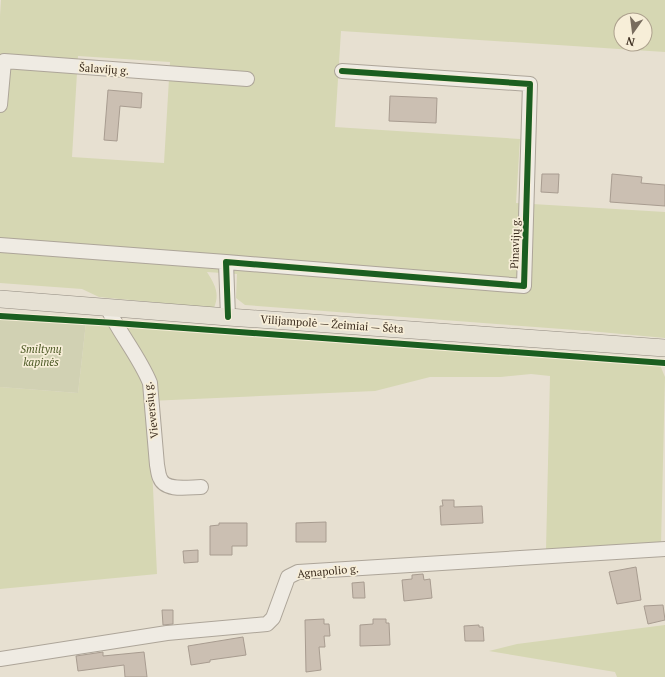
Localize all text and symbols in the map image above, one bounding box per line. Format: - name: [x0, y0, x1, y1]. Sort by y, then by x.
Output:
- north arrow: [613, 12, 653, 52]
- text: N: [624, 34, 636, 50]
- street label: Šalavijų g.: [78, 60, 130, 78]
- street label: Pinavijų g.: [507, 217, 523, 269]
- street label: Vilijampolė — Žeimiai — Šėta: [260, 312, 404, 336]
- park label: Smiltynų kapinės: [20, 342, 62, 369]
- street label: Vieversių g.: [141, 381, 161, 439]
- street label: Agnapolio g.: [297, 561, 359, 581]

